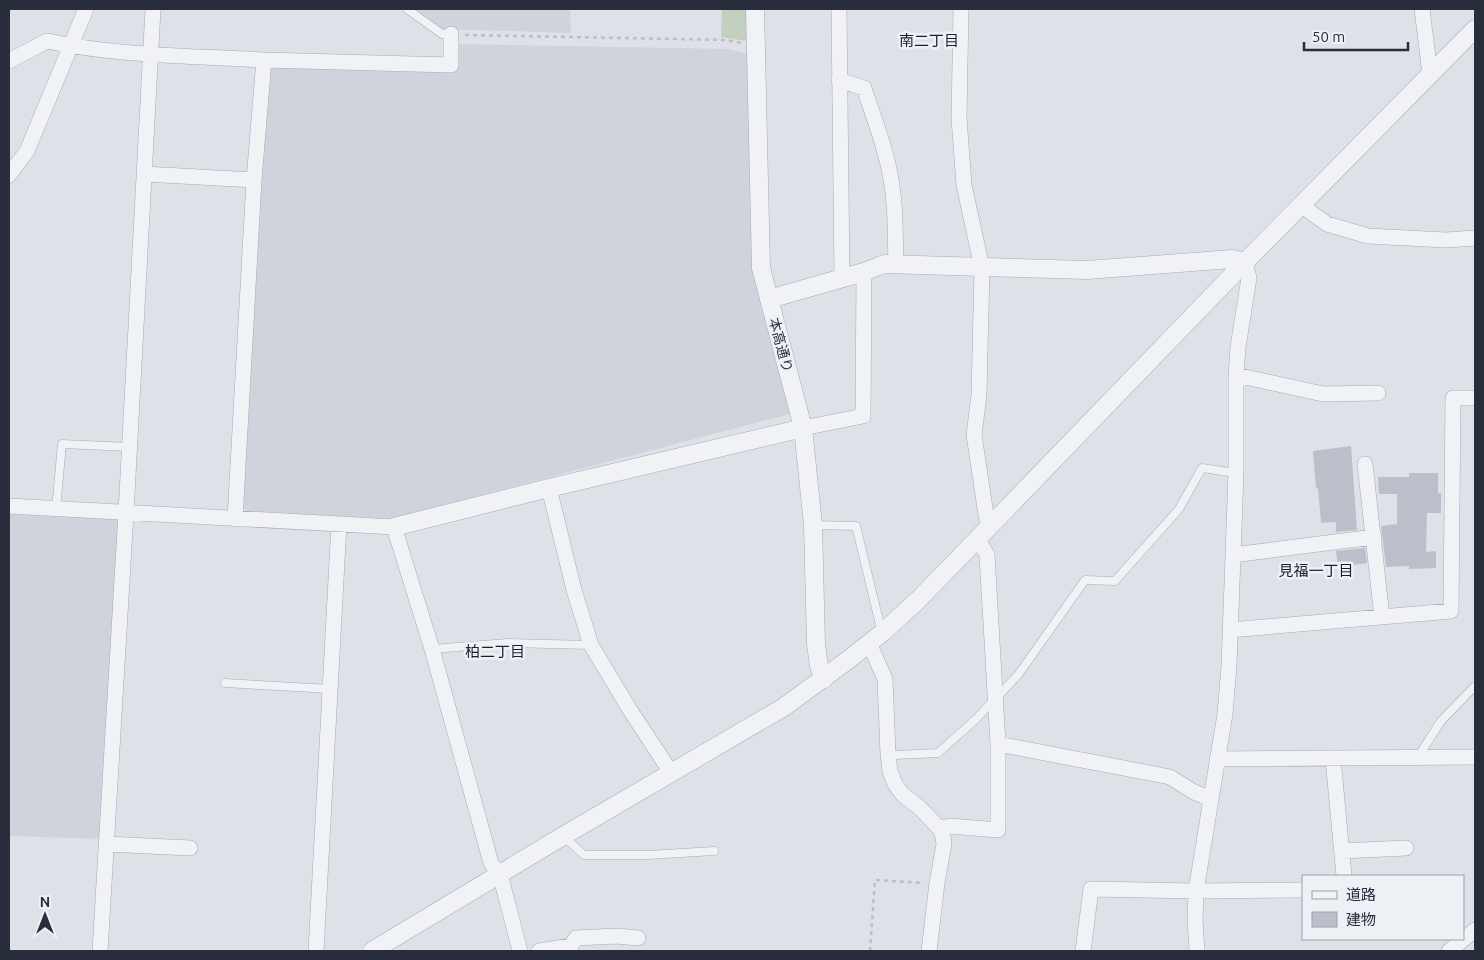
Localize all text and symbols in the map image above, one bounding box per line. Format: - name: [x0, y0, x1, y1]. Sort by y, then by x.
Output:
- scale bar: [1304, 20, 1408, 52]
- text: 50 m: [1312, 28, 1345, 45]
- district label: 南二丁目: [899, 32, 959, 49]
- street label: 本高通り: [766, 316, 796, 374]
- district label: 見福一丁目: [1278, 562, 1354, 579]
- district label: 柏二丁目: [465, 643, 525, 660]
- legend: [1302, 875, 1464, 940]
- text: 道路: [1346, 886, 1376, 903]
- north arrow: [20, 890, 70, 940]
- text: N: [40, 894, 50, 910]
- text: 建物: [1346, 911, 1376, 928]

